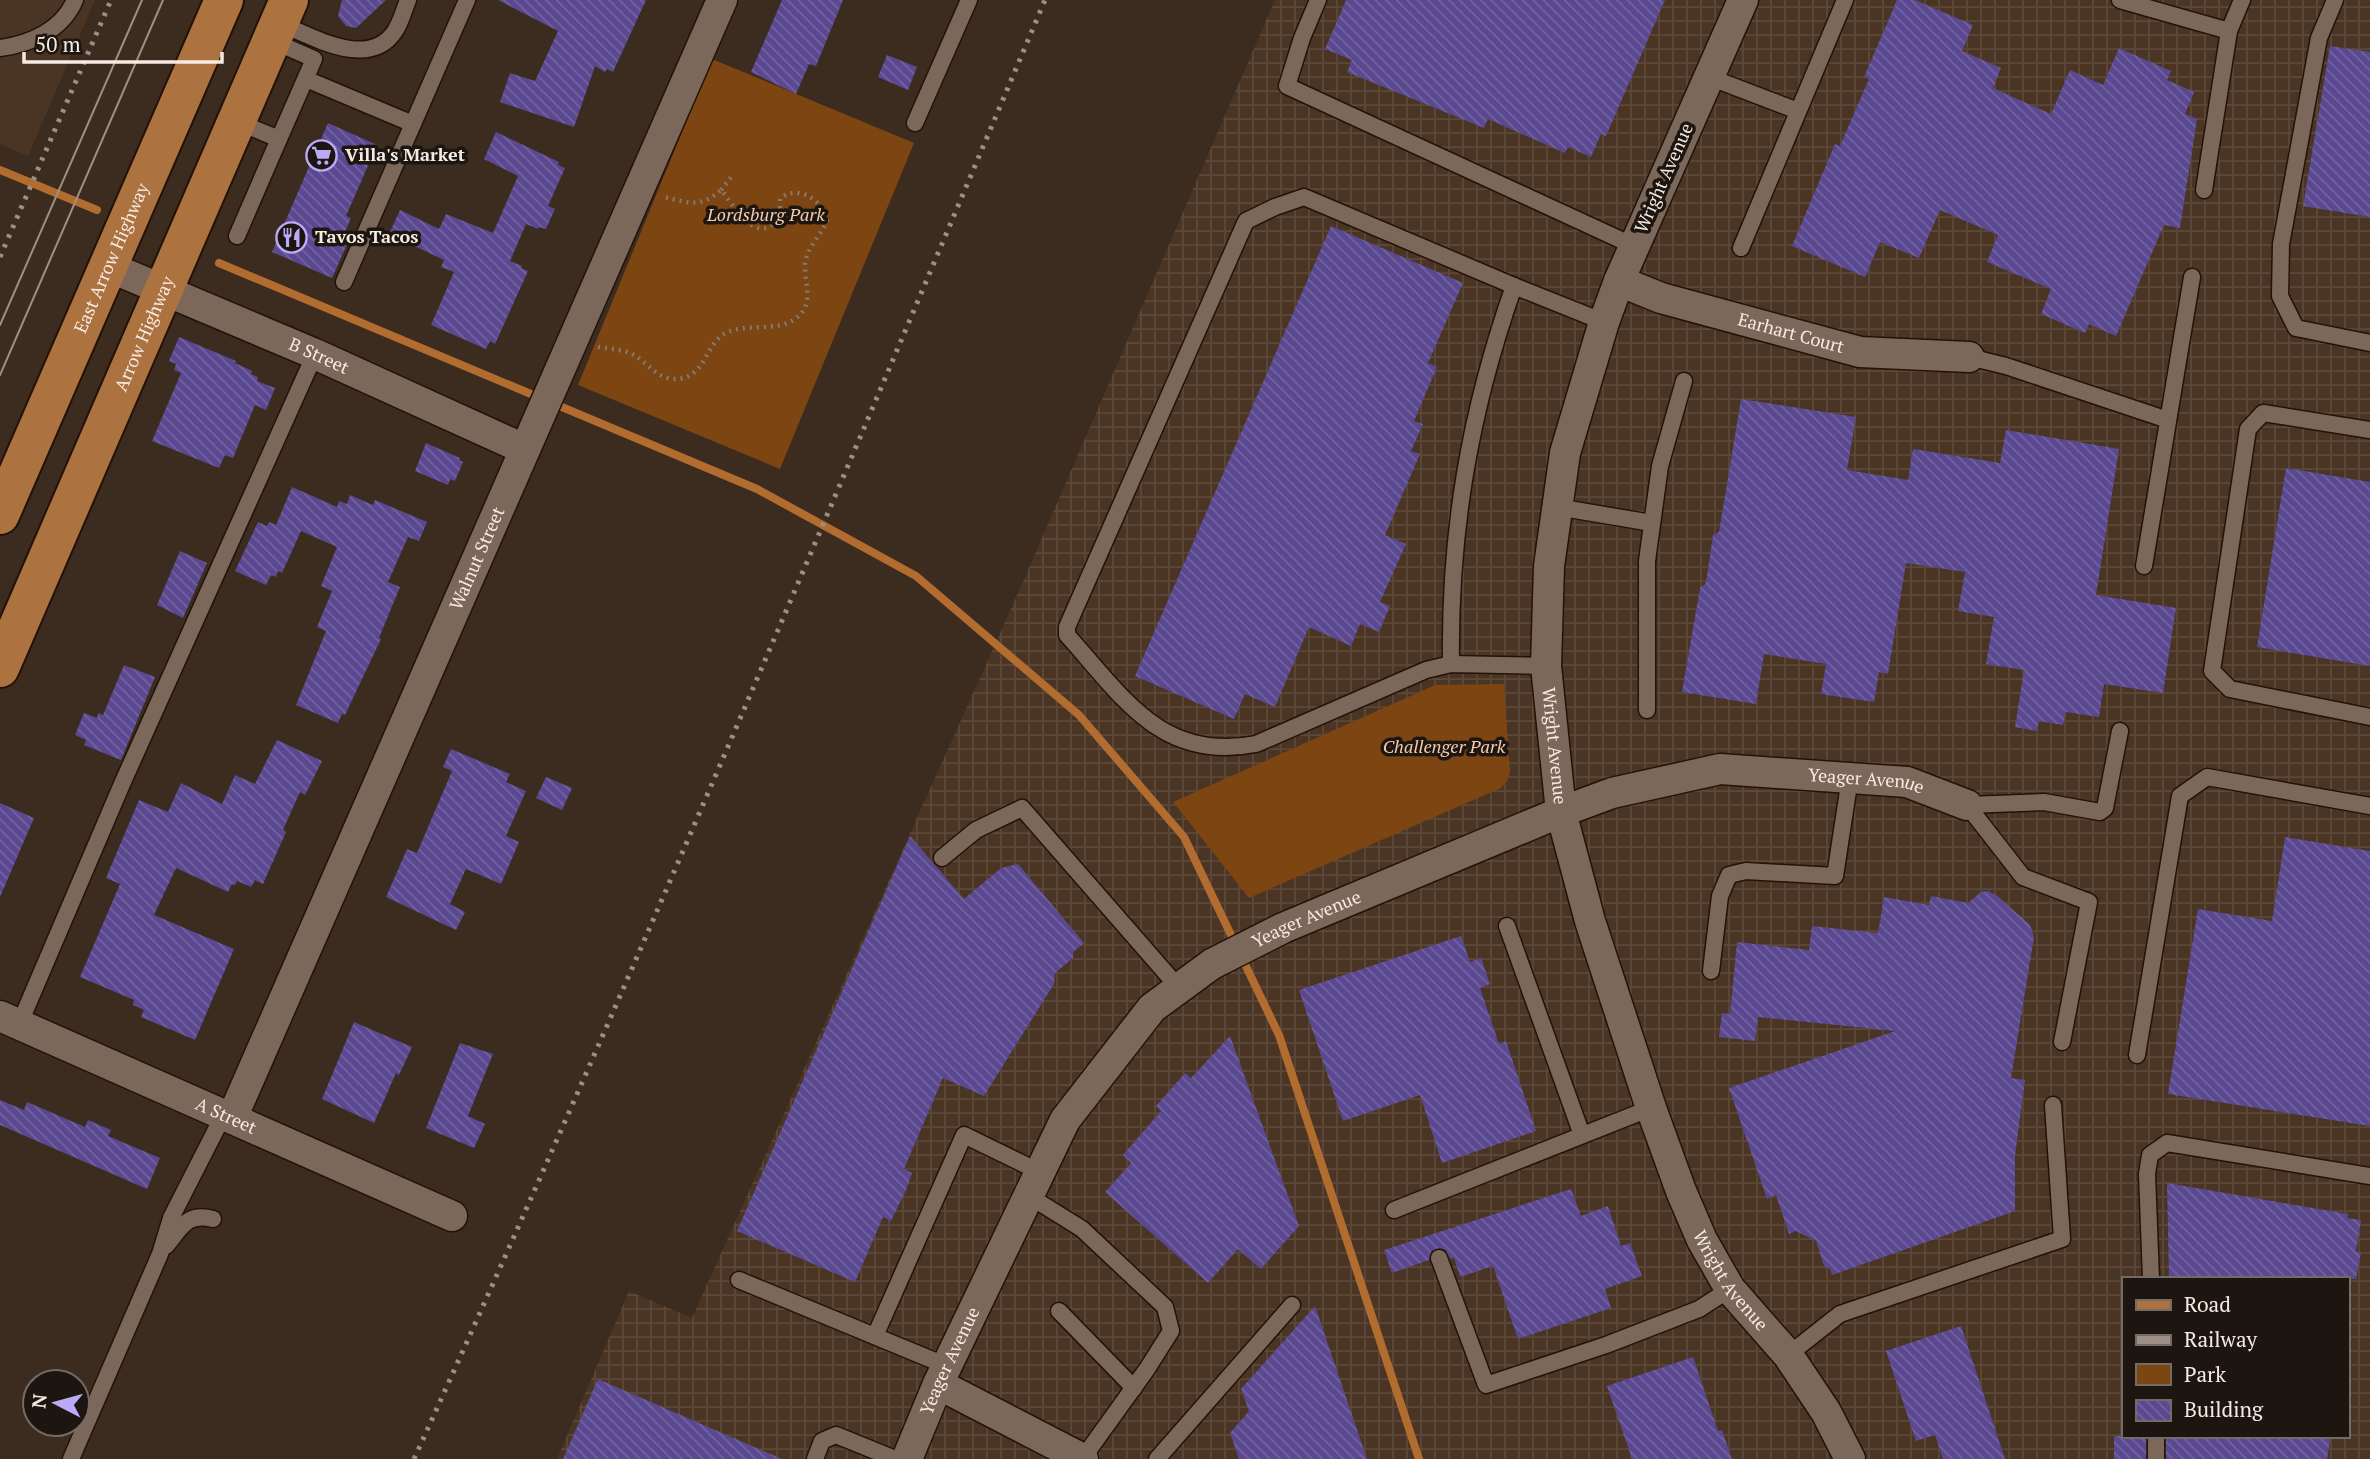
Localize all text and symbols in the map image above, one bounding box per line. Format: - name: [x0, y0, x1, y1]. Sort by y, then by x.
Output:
- scale bar: [24, 21, 222, 65]
- text: 50 m: [35, 30, 81, 58]
- street label: Wright Avenue: [1628, 119, 1698, 236]
- supermarket icon: Villa's Market: [305, 138, 339, 172]
- place label: Villa's Market: [345, 142, 465, 166]
- street label: East Arrow Highway: [70, 179, 154, 337]
- park label: Lordsburg Park: [706, 202, 825, 226]
- restaurant icon: Tavos Tacos: [275, 220, 309, 254]
- place label: Tavos Tacos: [315, 224, 418, 248]
- street label: Arrow Highway: [110, 273, 178, 395]
- street label: Earhart Court: [1735, 306, 1847, 358]
- street label: B Street: [285, 331, 354, 379]
- street label: Walnut Street: [443, 502, 510, 613]
- street label: Wright Avenue: [1537, 686, 1573, 806]
- park label: Challenger Park: [1383, 734, 1506, 758]
- street label: Yeager Avenue: [1807, 762, 1928, 799]
- street label: Yeager Avenue: [1247, 884, 1364, 953]
- street label: A Street: [192, 1091, 261, 1139]
- street label: Wright Avenue: [1688, 1226, 1774, 1335]
- legend: [2122, 1277, 2349, 1438]
- text: Road: [2184, 1290, 2231, 1318]
- street label: Yeager Avenue: [914, 1303, 984, 1418]
- text: Railway: [2184, 1325, 2258, 1353]
- text: Park: [2184, 1360, 2226, 1388]
- north arrow: [21, 1368, 91, 1438]
- text: N: [25, 1392, 52, 1410]
- text: Building: [2184, 1395, 2264, 1423]

